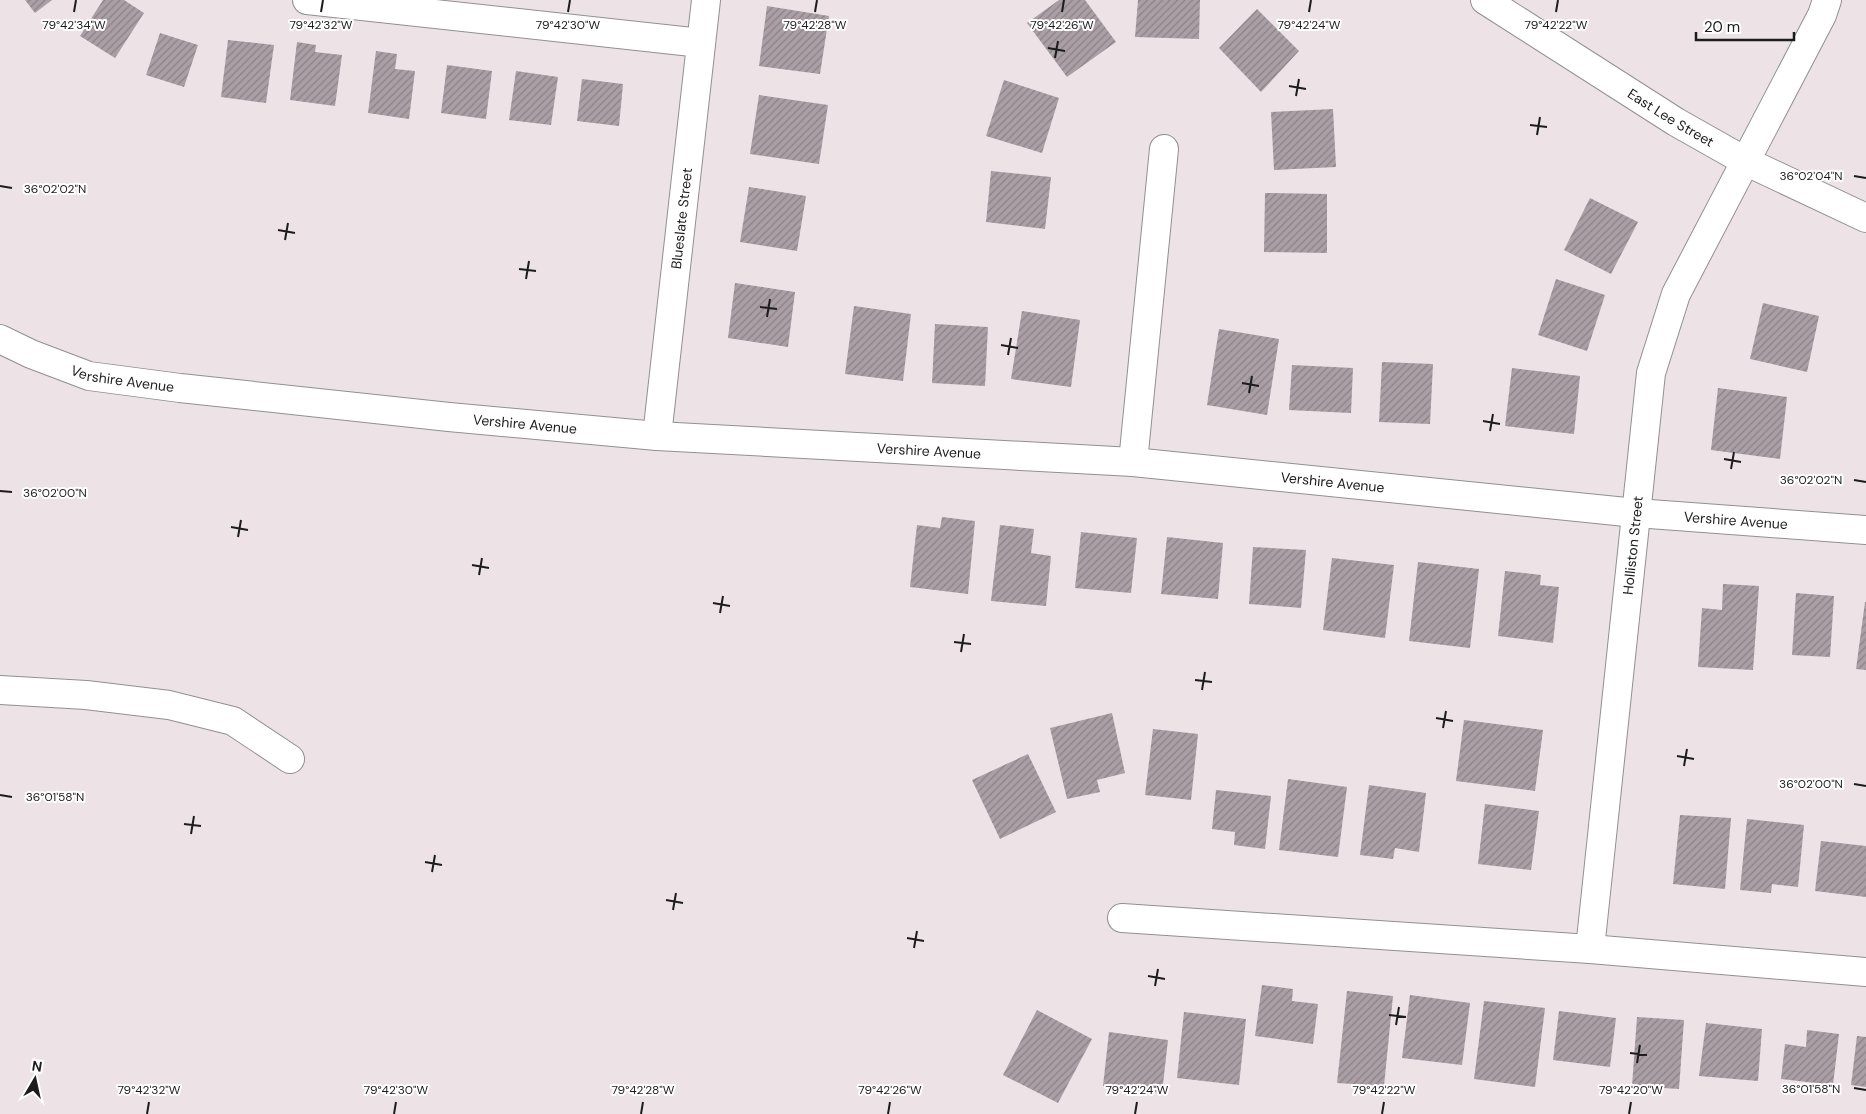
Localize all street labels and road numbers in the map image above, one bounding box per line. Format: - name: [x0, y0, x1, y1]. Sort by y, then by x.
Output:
- street label: East Lee Street: [1624, 84, 1717, 151]
- street label: Blueslate Street: [667, 167, 696, 270]
- street label: Vershire Avenue: [68, 361, 175, 396]
- street label: Vershire Avenue: [472, 410, 578, 438]
- street label: Vershire Avenue: [876, 439, 982, 463]
- street label: Vershire Avenue: [1280, 468, 1385, 496]
- street label: Holliston Street: [1619, 495, 1647, 596]
- street label: Vershire Avenue: [1683, 508, 1788, 533]

